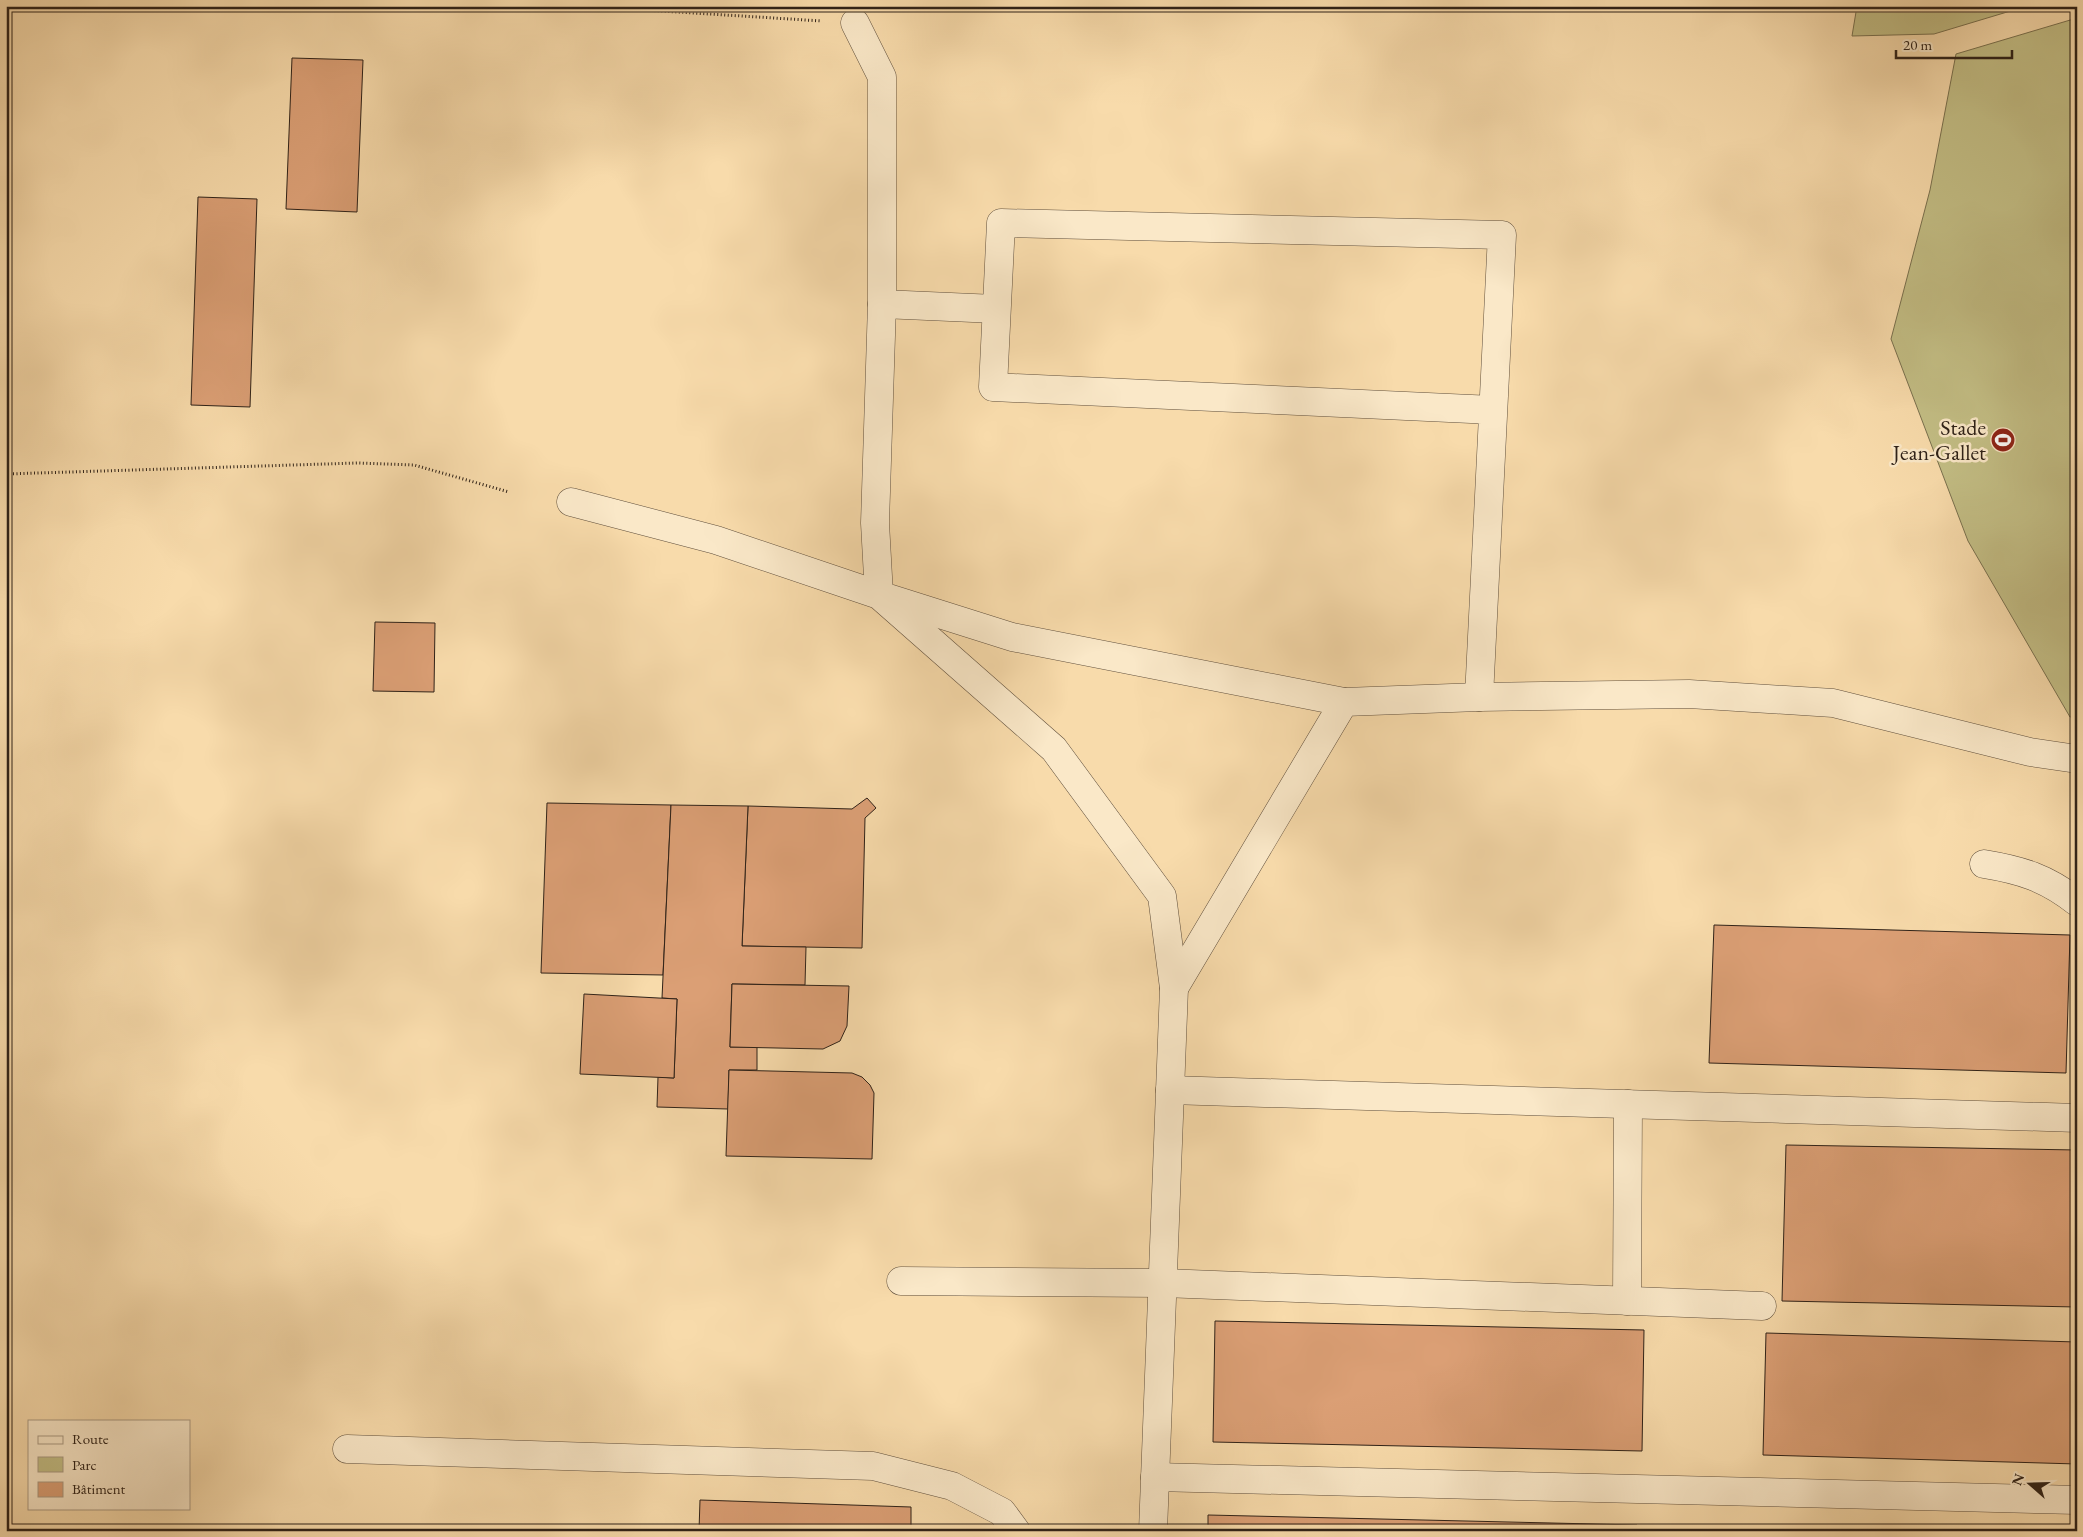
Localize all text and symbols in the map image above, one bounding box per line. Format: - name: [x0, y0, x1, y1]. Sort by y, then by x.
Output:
- scale bar: [1896, 28, 2012, 60]
- text: 20 m: [1903, 35, 1932, 54]
- place label: Stade Jean-Gallet: [1891, 413, 1986, 467]
- sports icon: Stade Jean-Gallet: [1990, 427, 2016, 453]
- legend: [28, 1420, 190, 1510]
- text: Route: [72, 1429, 109, 1448]
- text: Parc: [72, 1455, 97, 1474]
- north arrow: [2006, 1460, 2056, 1510]
- text: N: [2007, 1471, 2028, 1488]
- text: Bâtiment: [72, 1479, 126, 1498]

